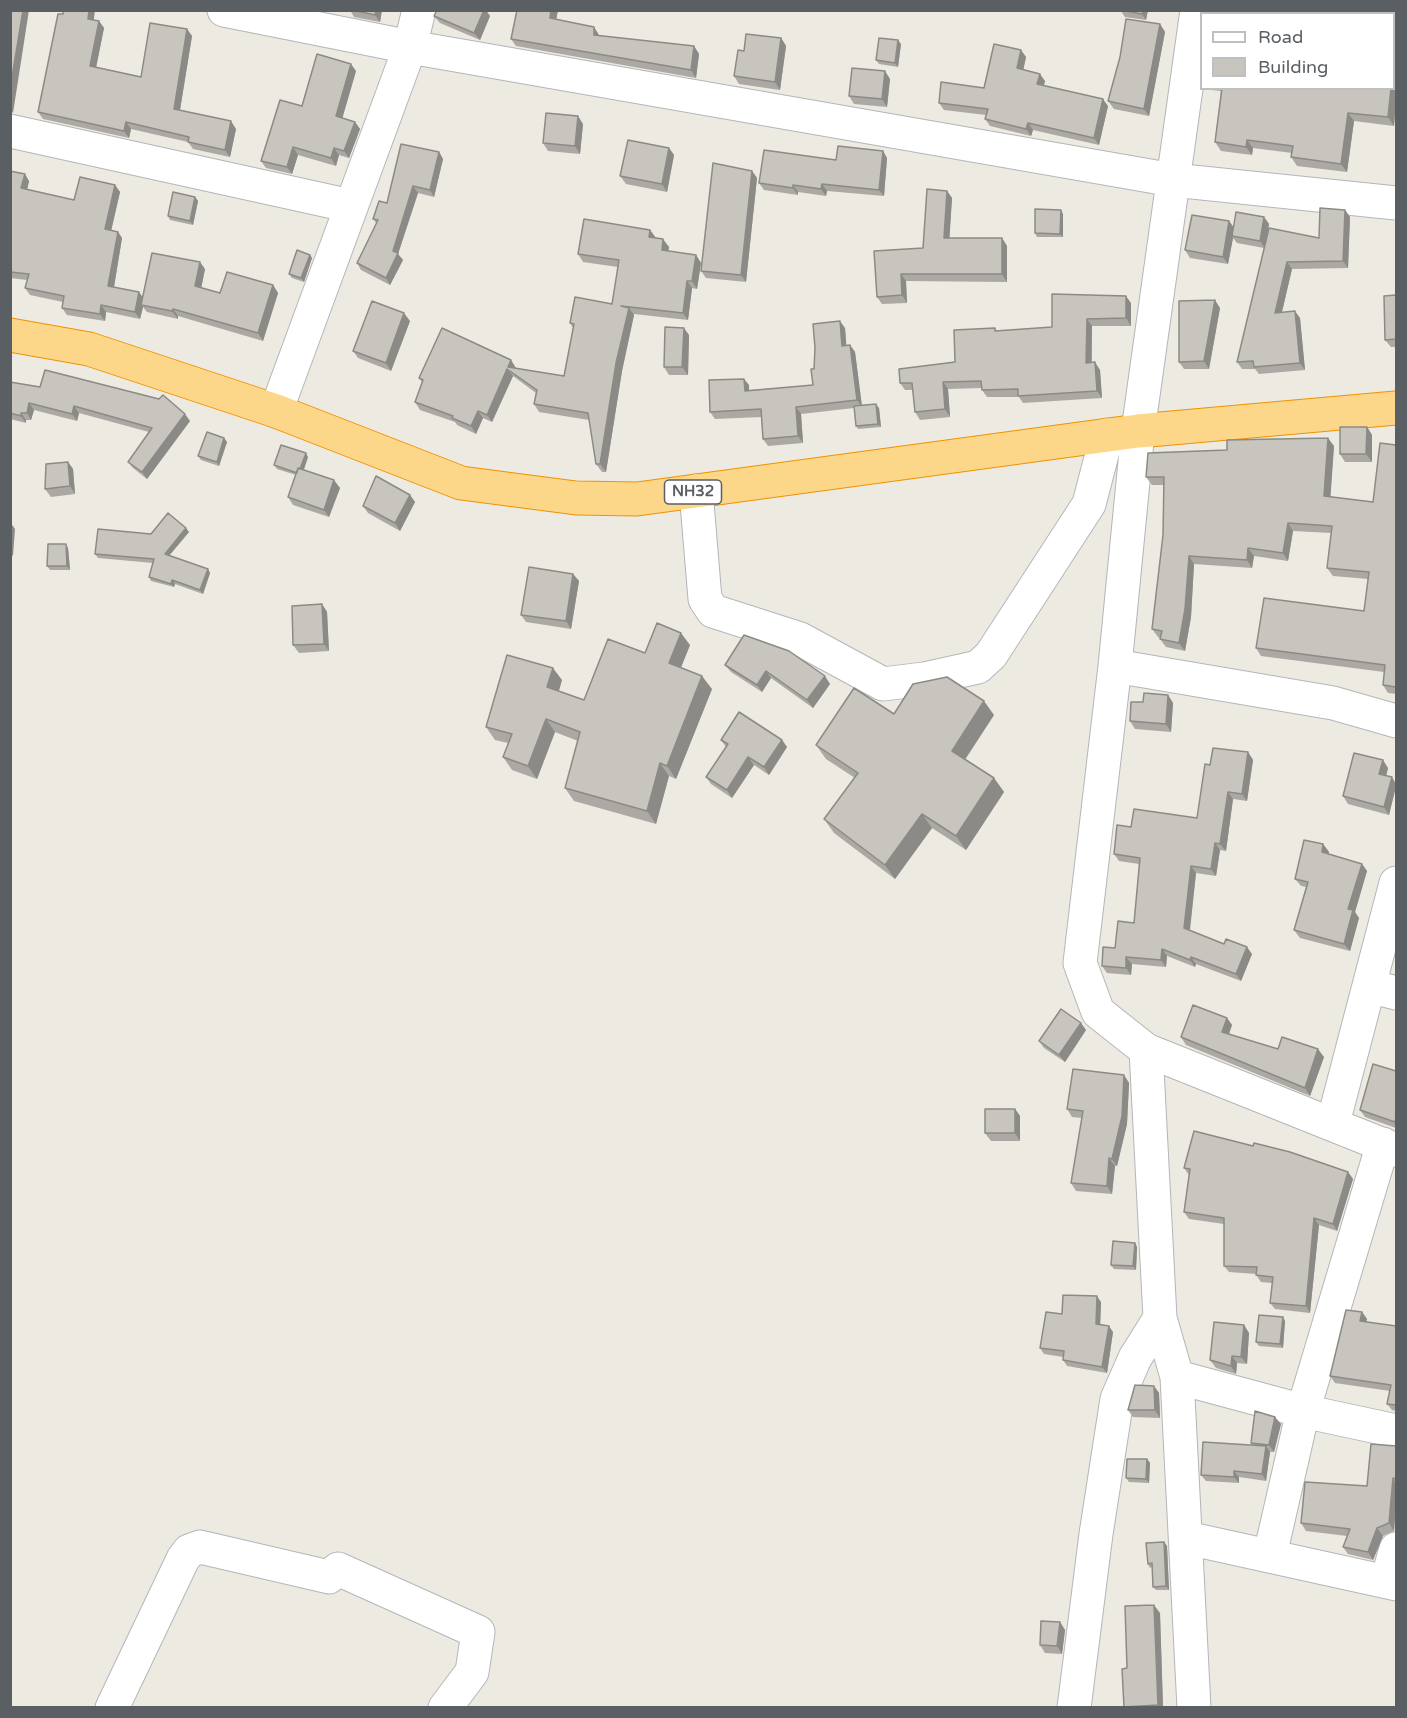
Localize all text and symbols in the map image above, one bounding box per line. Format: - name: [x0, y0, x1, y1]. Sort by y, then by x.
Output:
- legend: [1200, 12, 1395, 90]
- text: Road: [1258, 26, 1303, 48]
- text: Building: [1258, 56, 1328, 78]
- road number: NH32: [664, 480, 722, 504]

